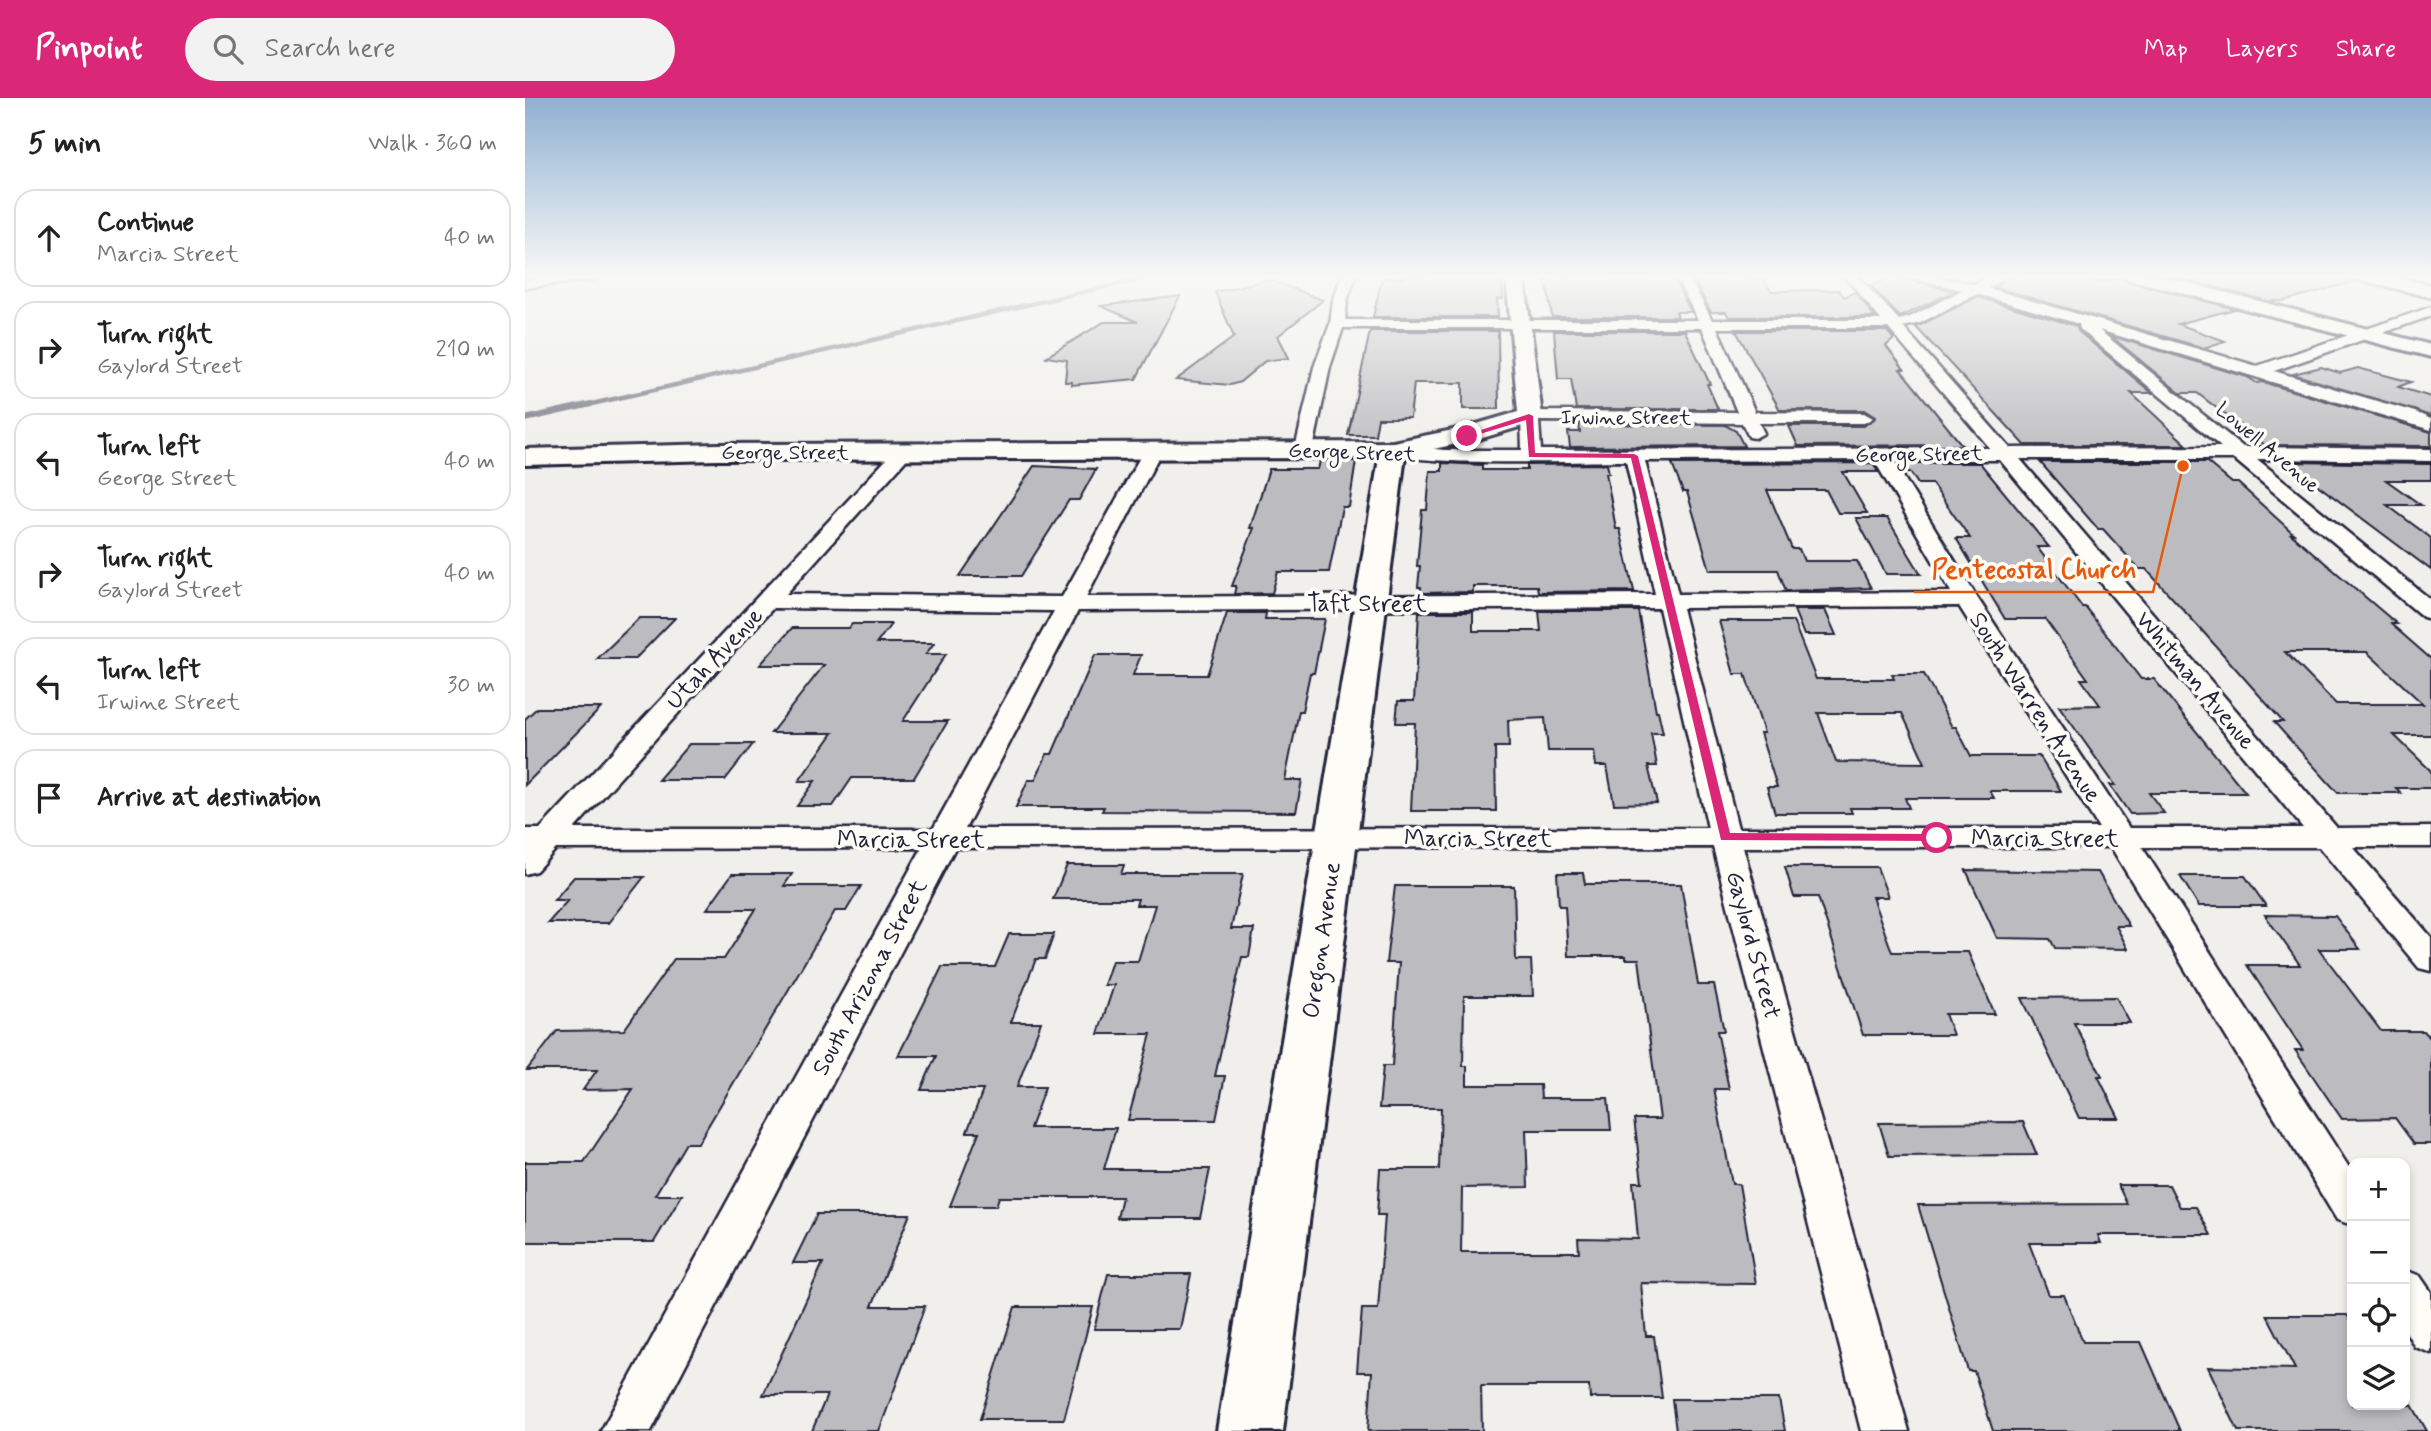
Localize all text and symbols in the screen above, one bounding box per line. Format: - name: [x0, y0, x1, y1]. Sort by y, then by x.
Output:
- search box: [185, 18, 675, 81]
- text: Pinpoint: [35, 27, 143, 71]
- icon: search: [209, 30, 247, 68]
- text: Search here: [265, 32, 396, 66]
- text: Map: [2144, 34, 2188, 65]
- text: Layers: [2226, 34, 2298, 65]
- text: Share: [2336, 34, 2396, 65]
- text: 5 min: [28, 124, 102, 163]
- text: Walk · 360 m: [368, 129, 497, 159]
- text: Continue: [97, 206, 194, 240]
- icon: ahead: [30, 219, 68, 257]
- text: 40 m: [444, 223, 495, 253]
- text: Marcia Street: [97, 240, 239, 270]
- text: Turn right: [97, 318, 213, 352]
- icon: right: [30, 331, 68, 369]
- text: 210 m: [435, 335, 495, 365]
- text: Gaylord Street: [97, 352, 243, 382]
- street label: Lowell Avenue: [2209, 396, 2325, 500]
- street label: Irwine Street: [1561, 404, 1692, 432]
- route end: [1451, 420, 1482, 451]
- text: Turn left: [97, 430, 201, 464]
- street label: George Street: [1288, 437, 1417, 470]
- street label: George Street: [721, 439, 849, 468]
- street label: George Street: [1855, 440, 1984, 471]
- icon: left: [30, 443, 68, 481]
- text: 40 m: [444, 447, 495, 477]
- text: George Street: [97, 464, 237, 494]
- text: Turn right: [97, 542, 213, 576]
- callout: Pentecostal Church: [1914, 545, 2153, 592]
- text: Pentecostal Church: [1932, 554, 2136, 588]
- icon: right: [30, 555, 68, 593]
- text: 40 m: [444, 559, 495, 589]
- text: Gaylord Street: [97, 576, 243, 606]
- street label: Taft Street: [1307, 589, 1427, 620]
- street label: Utah Avenue: [660, 601, 770, 717]
- street label: Whitman Avenue: [2128, 605, 2262, 757]
- street label: South Warren Avenue: [1961, 607, 2108, 809]
- text: Turn left: [97, 654, 201, 688]
- icon: left: [30, 667, 68, 705]
- text: 30 m: [447, 671, 495, 701]
- text: Irwine Street: [97, 688, 240, 718]
- icon: arrive: [30, 779, 68, 817]
- text: Arrive at destination: [97, 781, 321, 815]
- route start: [1921, 822, 1952, 853]
- street label: Marcia Street: [1404, 824, 1552, 855]
- street label: Marcia Street: [1971, 824, 2119, 855]
- street label: Marcia Street: [837, 825, 985, 856]
- street label: Oregon Avenue: [1296, 860, 1352, 1021]
- street label: Gaylord Street: [1718, 868, 1787, 1023]
- street label: South Arizona Street: [805, 874, 935, 1081]
- map controls: [2347, 1158, 2410, 1410]
- button: +: [2347, 1158, 2410, 1221]
- button: −: [2347, 1221, 2410, 1284]
- button: locate: [2347, 1284, 2410, 1347]
- button: layers: [2347, 1347, 2410, 1410]

